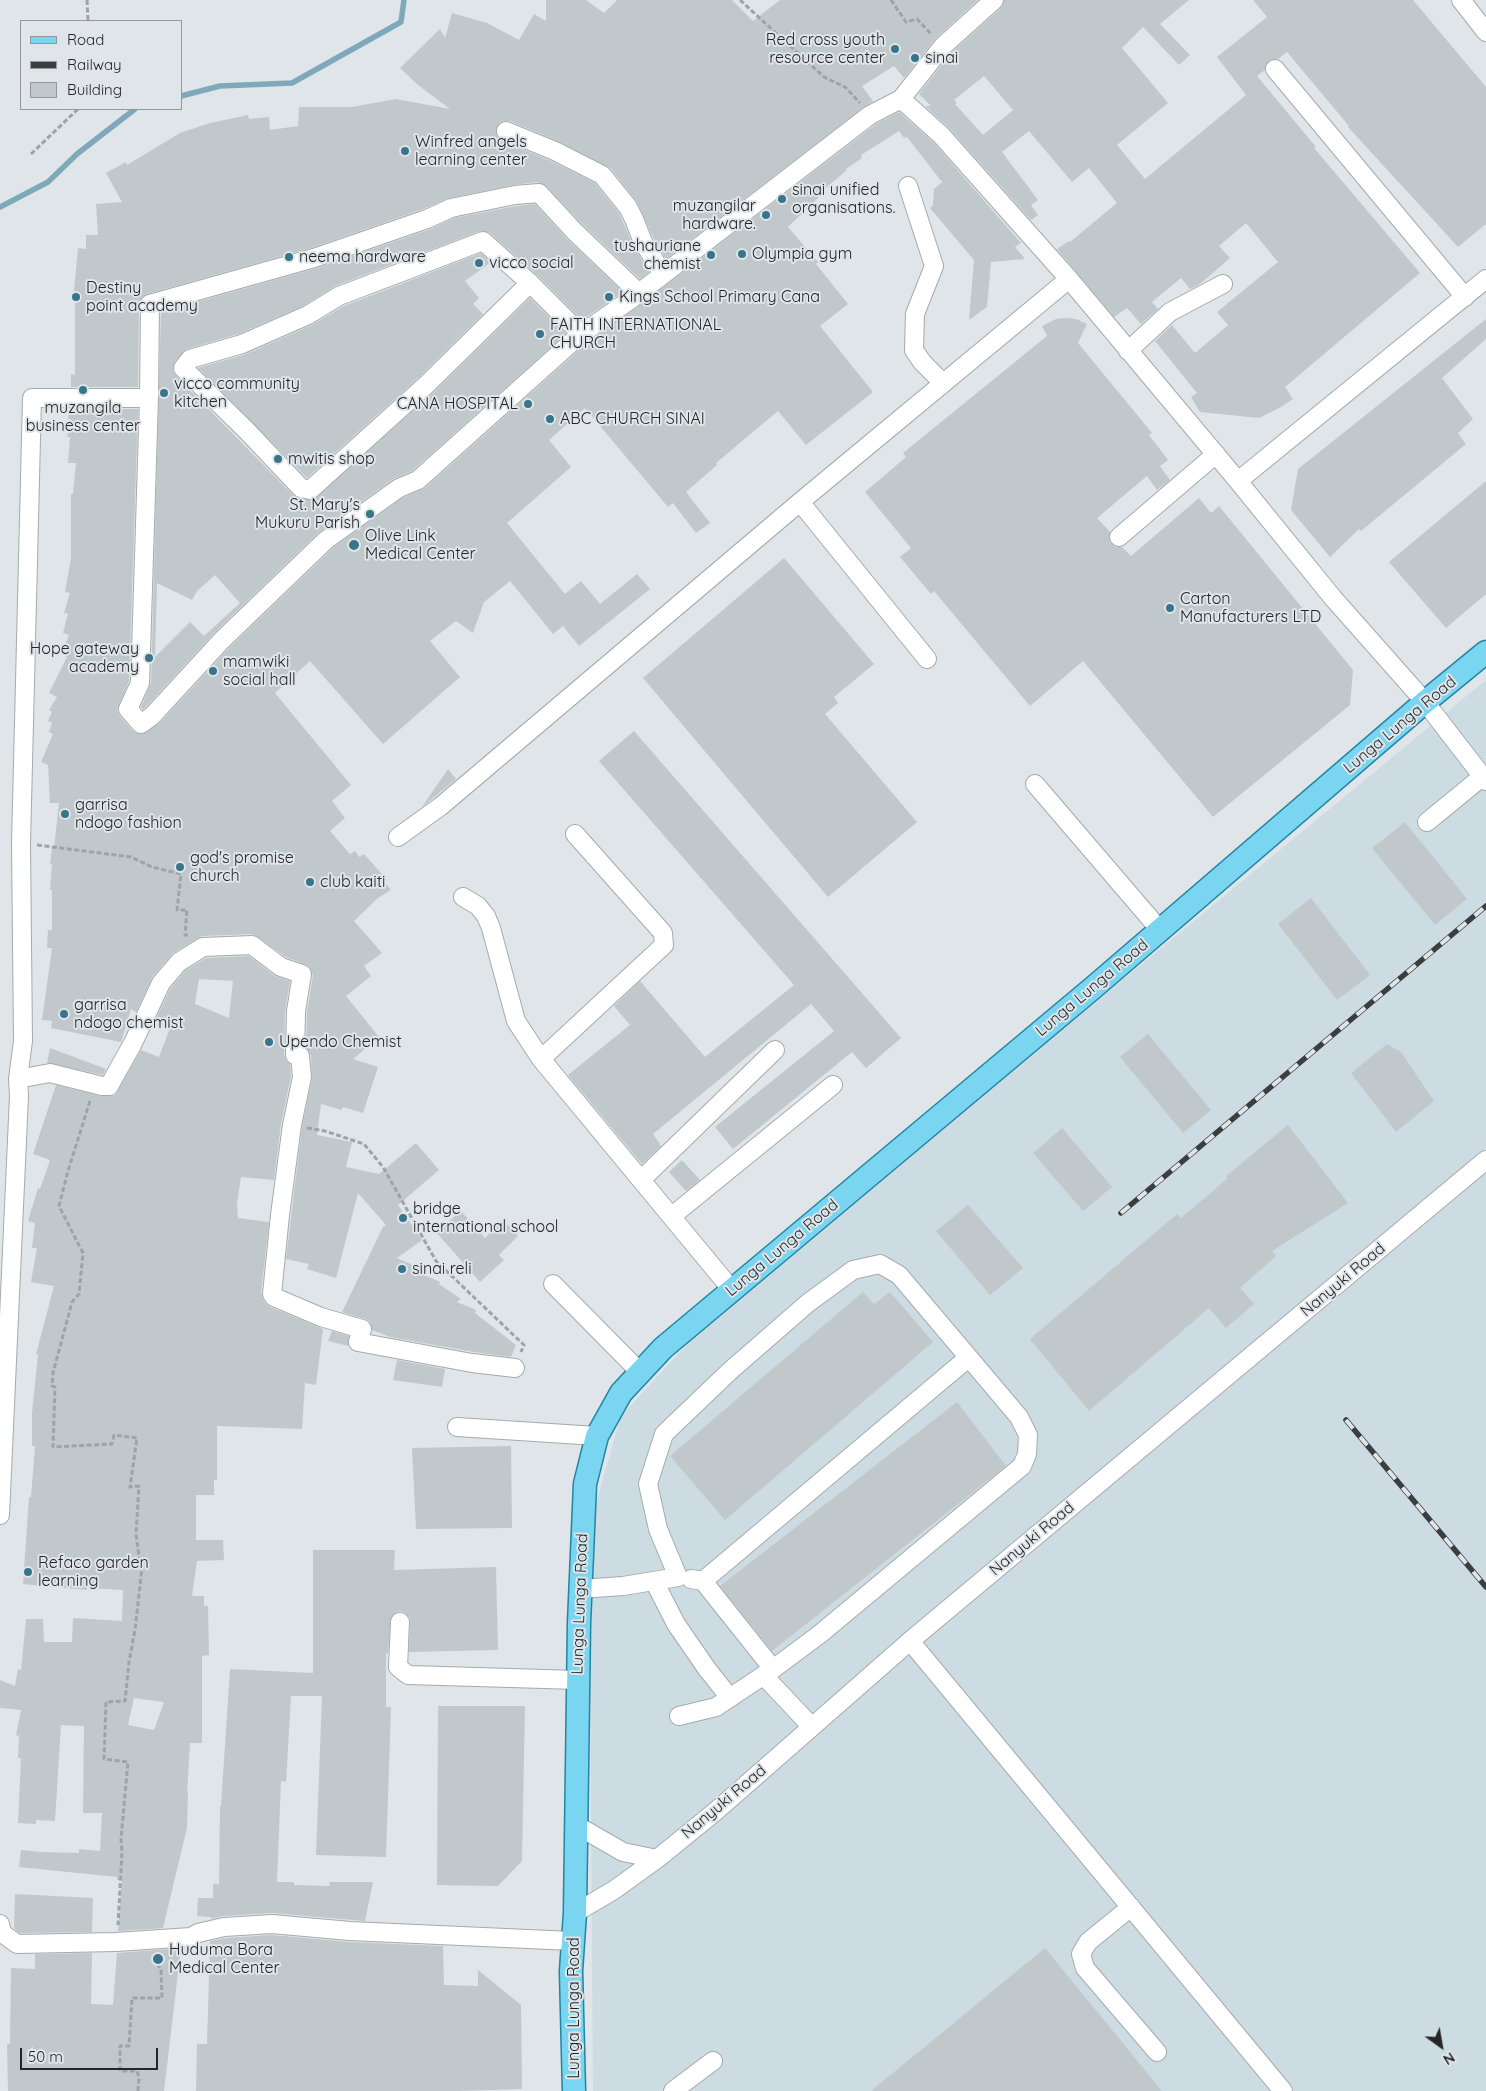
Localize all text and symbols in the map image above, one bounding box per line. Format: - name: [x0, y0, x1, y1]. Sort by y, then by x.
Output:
- legend: [20, 20, 182, 110]
- text: Road: [67, 30, 104, 49]
- place label: Red cross youth resource center: [766, 30, 885, 68]
- marker: Red cross youth resource center: [889, 43, 901, 55]
- place label: sinai: [925, 48, 958, 68]
- marker: sinai: [909, 52, 921, 64]
- text: Railway: [67, 55, 122, 74]
- text: Building: [67, 80, 122, 99]
- place label: Winfred angels learning center: [415, 132, 527, 170]
- marker: Winfred angels learning center: [399, 145, 411, 157]
- place label: sinai unified organisations.: [792, 180, 895, 218]
- marker: sinai unified organisations.: [776, 193, 788, 205]
- place label: muzangilar hardware.: [673, 196, 756, 234]
- marker: muzangilar hardware.: [760, 209, 772, 221]
- place label: tushauriane chemist: [614, 236, 701, 274]
- place label: Olympia gym: [752, 244, 852, 264]
- place label: neema hardware: [299, 247, 426, 267]
- marker: Olympia gym: [736, 248, 748, 260]
- marker: tushauriane chemist: [705, 249, 717, 261]
- marker: neema hardware: [283, 251, 295, 263]
- place label: vicco social: [489, 253, 574, 273]
- marker: vicco social: [473, 257, 485, 269]
- place label: Destiny point academy: [86, 278, 198, 316]
- place label: Kings School Primary Cana: [619, 287, 820, 307]
- marker: Destiny point academy: [70, 291, 82, 303]
- marker: Kings School Primary Cana: [603, 291, 615, 303]
- place label: FAITH INTERNATIONAL CHURCH: [550, 315, 721, 353]
- marker: FAITH INTERNATIONAL CHURCH: [534, 328, 546, 340]
- place label: vicco community kitchen: [174, 374, 300, 412]
- marker: muzangila business center: [77, 384, 89, 396]
- marker: vicco community kitchen: [158, 387, 170, 399]
- place label: CANA HOSPITAL: [397, 394, 518, 414]
- place label: muzangila business center: [26, 398, 140, 436]
- marker: CANA HOSPITAL: [522, 398, 534, 410]
- place label: ABC CHURCH SINAI: [560, 409, 705, 429]
- marker: ABC CHURCH SINAI: [544, 413, 556, 425]
- place label: mwitis shop: [288, 449, 375, 469]
- marker: mwitis shop: [272, 453, 284, 465]
- place label: St. Mary's Mukuru Parish: [255, 495, 360, 533]
- marker: St. Mary's Mukuru Parish: [364, 508, 376, 520]
- place label: Olive Link Medical Center: [365, 526, 476, 564]
- marker: Olive Link Medical Center: [347, 538, 361, 552]
- place label: Carton Manufacturers LTD: [1180, 589, 1321, 627]
- marker: Carton Manufacturers LTD: [1164, 602, 1176, 614]
- place label: Hope gateway academy: [30, 639, 139, 677]
- marker: Hope gateway academy: [143, 652, 155, 664]
- place label: mamwiki social hall: [223, 652, 296, 690]
- marker: mamwiki social hall: [207, 665, 219, 677]
- street label: Lunga Lunga Road: [1340, 672, 1460, 778]
- place label: garrisa ndogo fashion: [75, 795, 182, 833]
- marker: garrisa ndogo fashion: [59, 808, 71, 820]
- place label: god's promise church: [190, 848, 294, 886]
- marker: god's promise church: [174, 861, 186, 873]
- place label: club kaiti: [320, 872, 386, 892]
- marker: club kaiti: [304, 876, 316, 888]
- street label: Lunga Lunga Road: [1032, 935, 1152, 1041]
- place label: garrisa ndogo chemist: [74, 995, 184, 1033]
- marker: garrisa ndogo chemist: [58, 1008, 70, 1020]
- place label: Upendo Chemist: [279, 1032, 402, 1052]
- marker: Upendo Chemist: [263, 1036, 275, 1048]
- street label: Lunga Lunga Road: [722, 1195, 842, 1301]
- place label: bridge international school: [413, 1199, 559, 1237]
- marker: bridge international school: [397, 1212, 409, 1224]
- street label: Nanyuki Road: [1297, 1239, 1389, 1321]
- place label: sinai reli: [412, 1259, 472, 1279]
- marker: sinai reli: [396, 1263, 408, 1275]
- street label: Nanyuki Road: [986, 1498, 1078, 1580]
- street label: Lunga Lunga Road: [568, 1533, 592, 1675]
- place label: Refaco garden learning: [38, 1553, 149, 1591]
- marker: Refaco garden learning: [22, 1566, 34, 1578]
- street label: Nanyuki Road: [678, 1761, 770, 1843]
- street label: Lunga Lunga Road: [564, 1937, 584, 2079]
- place label: Huduma Bora Medical Center: [169, 1940, 280, 1978]
- marker: Huduma Bora Medical Center: [151, 1952, 165, 1966]
- north arrow: [1416, 2021, 1466, 2071]
- scale bar: [22, 2038, 160, 2070]
- text: 50 m: [28, 2047, 63, 2066]
- text: N: [1440, 2048, 1458, 2069]

